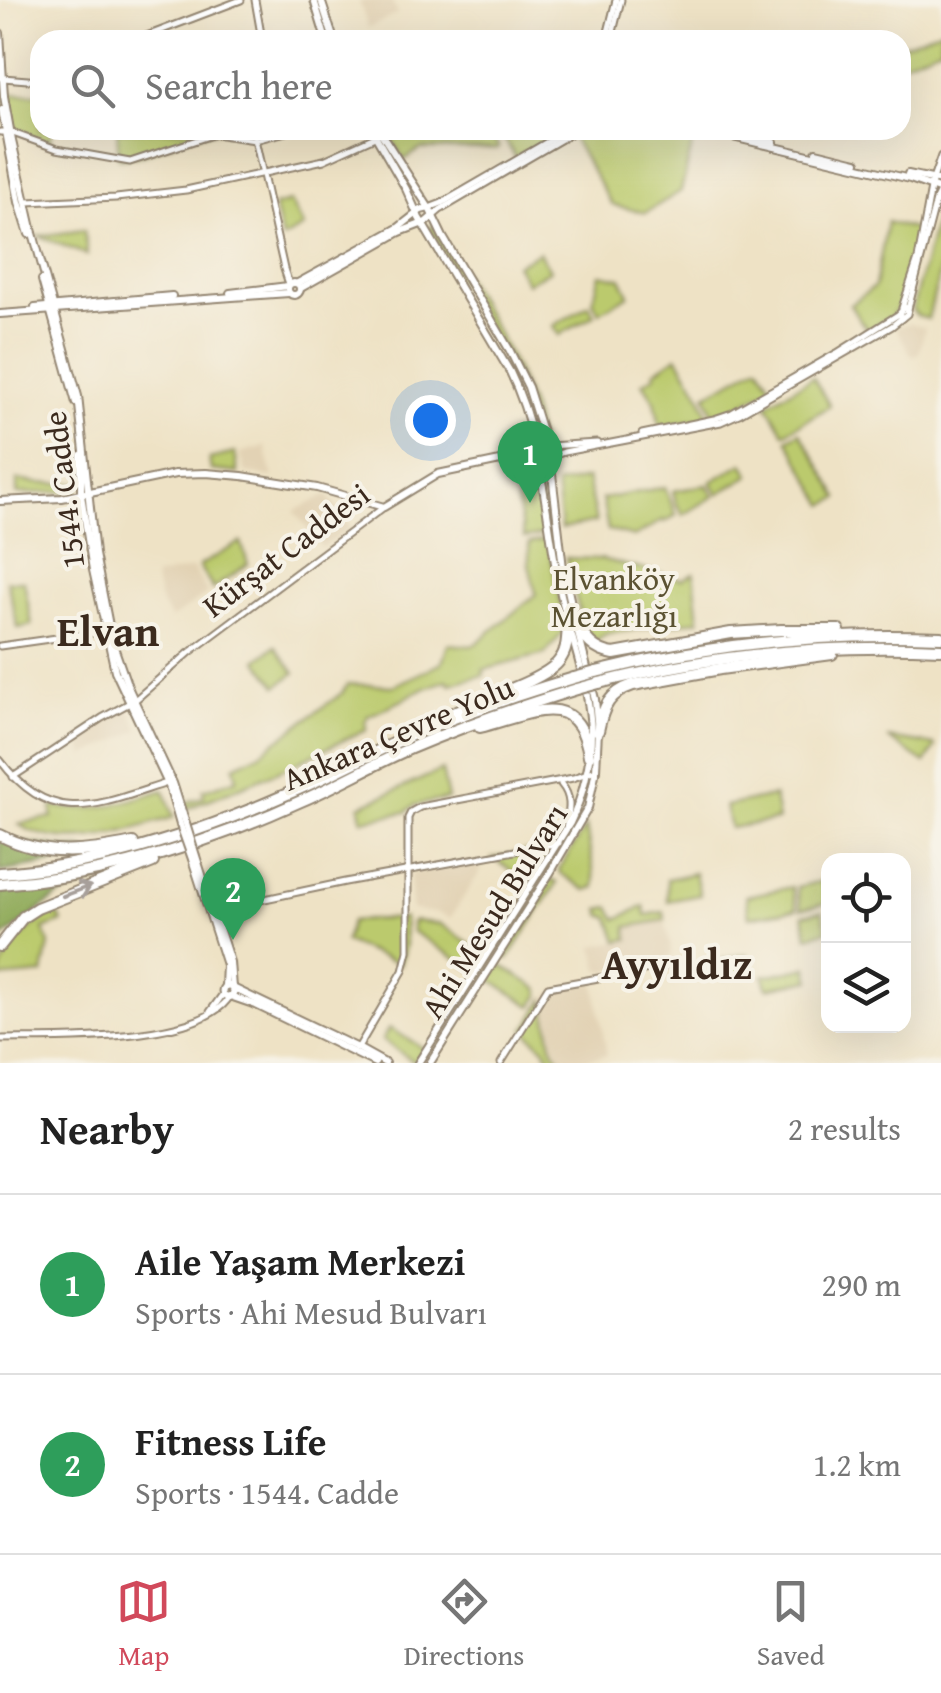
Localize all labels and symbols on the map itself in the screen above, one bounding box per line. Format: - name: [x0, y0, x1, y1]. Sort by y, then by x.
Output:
- your location: [405, 395, 456, 446]
- street label: 1544. Cadde: [31, 409, 96, 571]
- pin: 1: [498, 420, 562, 503]
- street label: Kürşat Caddesi: [192, 471, 379, 628]
- park label: Elvanköy Mezarlığı: [551, 555, 677, 639]
- district label: Elvan: [57, 600, 159, 661]
- street label: Ankara Çevre Yolu: [275, 662, 521, 802]
- street label: Ahi Mesud Bulvarı: [409, 794, 579, 1027]
- pin: 2: [200, 858, 266, 940]
- one-way arrow: [61, 880, 92, 898]
- district label: Ayyıldız: [601, 933, 753, 994]

